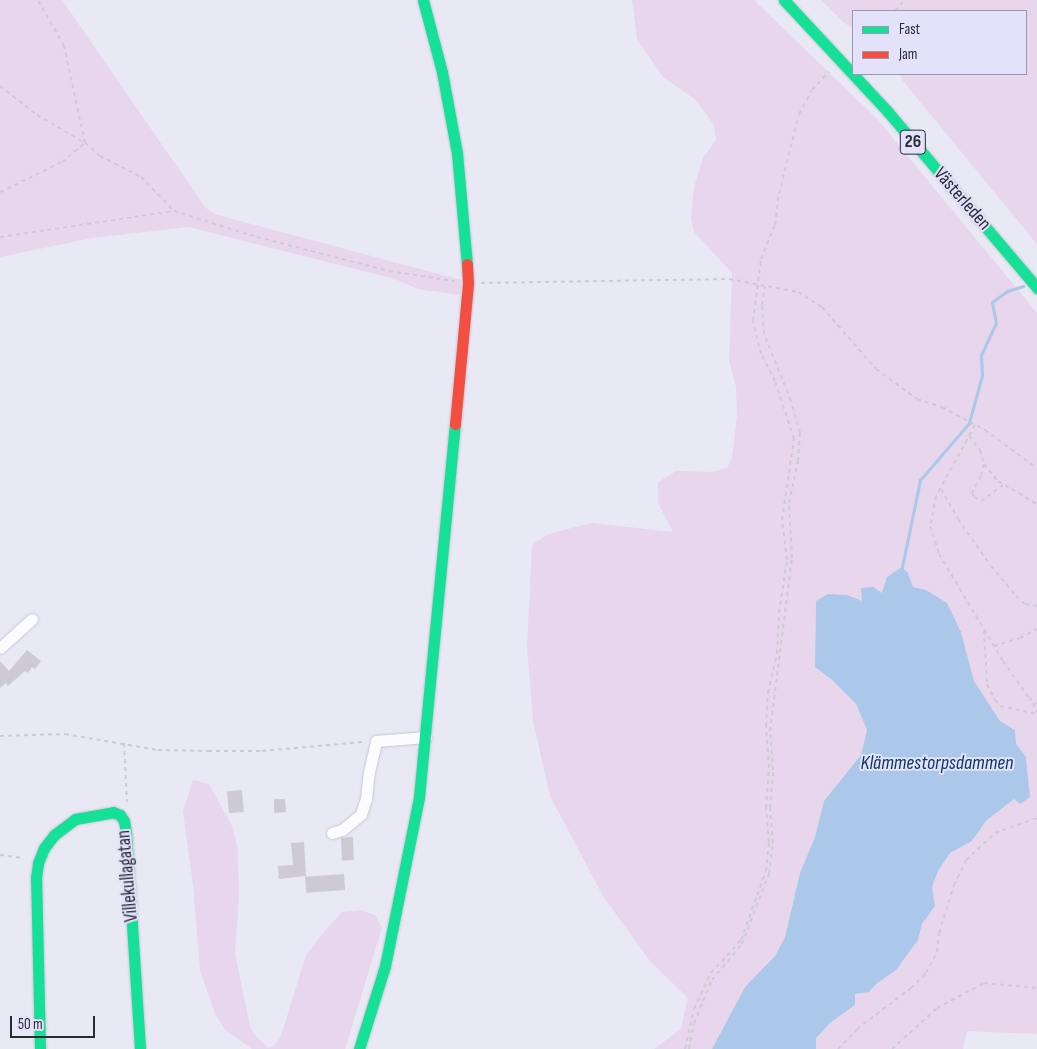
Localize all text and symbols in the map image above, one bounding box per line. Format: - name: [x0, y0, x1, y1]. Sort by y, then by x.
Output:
- legend: [852, 10, 1027, 75]
- text: Fast: [899, 20, 920, 39]
- text: Jam: [899, 45, 917, 64]
- road number: 26: [899, 126, 927, 158]
- street label: Västerleden: [929, 163, 995, 235]
- water label: Klämmestorpsdammen: [861, 751, 1013, 775]
- street label: Villekullagatan: [113, 829, 143, 923]
- scale bar: [12, 1006, 98, 1038]
- text: 50 m: [18, 1015, 43, 1034]

